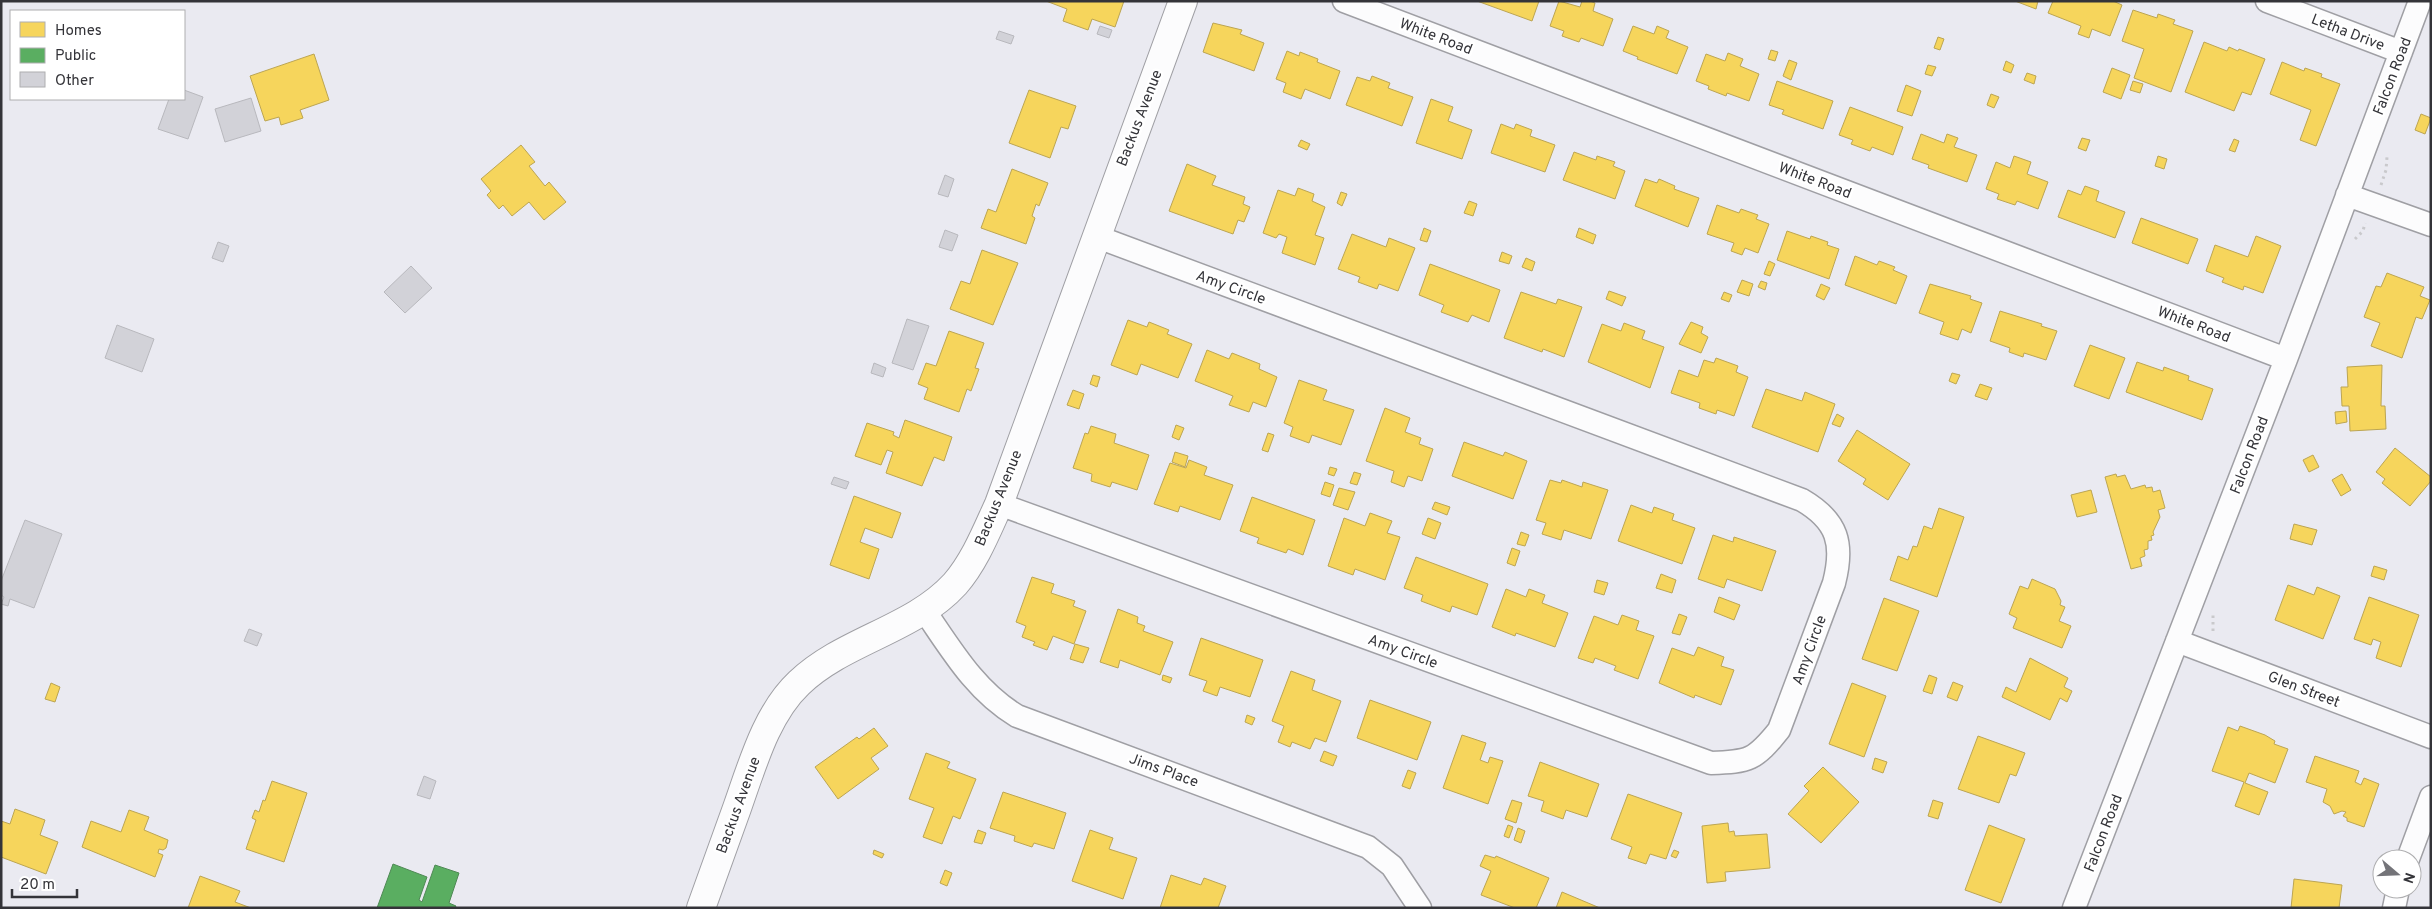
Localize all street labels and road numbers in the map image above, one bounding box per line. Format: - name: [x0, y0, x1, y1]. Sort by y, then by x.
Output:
- street label: Letha Drive: [2308, 11, 2387, 56]
- street label: White Road: [1396, 15, 1475, 60]
- street label: Falcon Road: [2370, 35, 2417, 118]
- street label: Backus Avenue: [1113, 68, 1168, 170]
- street label: White Road: [1775, 159, 1854, 204]
- street label: Amy Circle: [1193, 267, 1268, 310]
- street label: White Road: [2154, 303, 2233, 348]
- street label: Falcon Road: [2227, 414, 2274, 497]
- street label: Backus Avenue: [971, 448, 1027, 549]
- street label: Amy Circle: [1789, 613, 1832, 688]
- street label: Amy Circle: [1365, 631, 1440, 674]
- street label: Glen Street: [2265, 668, 2342, 713]
- street label: Jims Place: [1126, 750, 1201, 793]
- street label: Backus Avenue: [713, 754, 766, 857]
- street label: Falcon Road: [2081, 792, 2128, 875]

